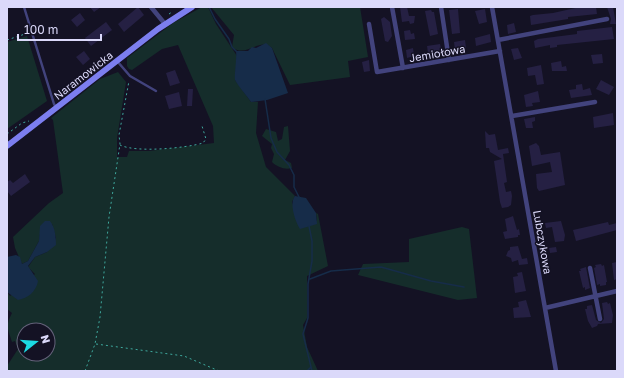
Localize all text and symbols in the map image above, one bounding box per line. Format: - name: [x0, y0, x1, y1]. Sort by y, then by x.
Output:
- scale bar: [18, 16, 101, 42]
- text: 100 m: [24, 22, 58, 37]
- street label: Jemiołowa: [408, 42, 466, 64]
- street label: Naramowicka: [51, 48, 115, 102]
- street label: Lubczykowa: [531, 209, 555, 275]
- north arrow: [16, 322, 56, 362]
- text: N: [39, 333, 53, 345]

